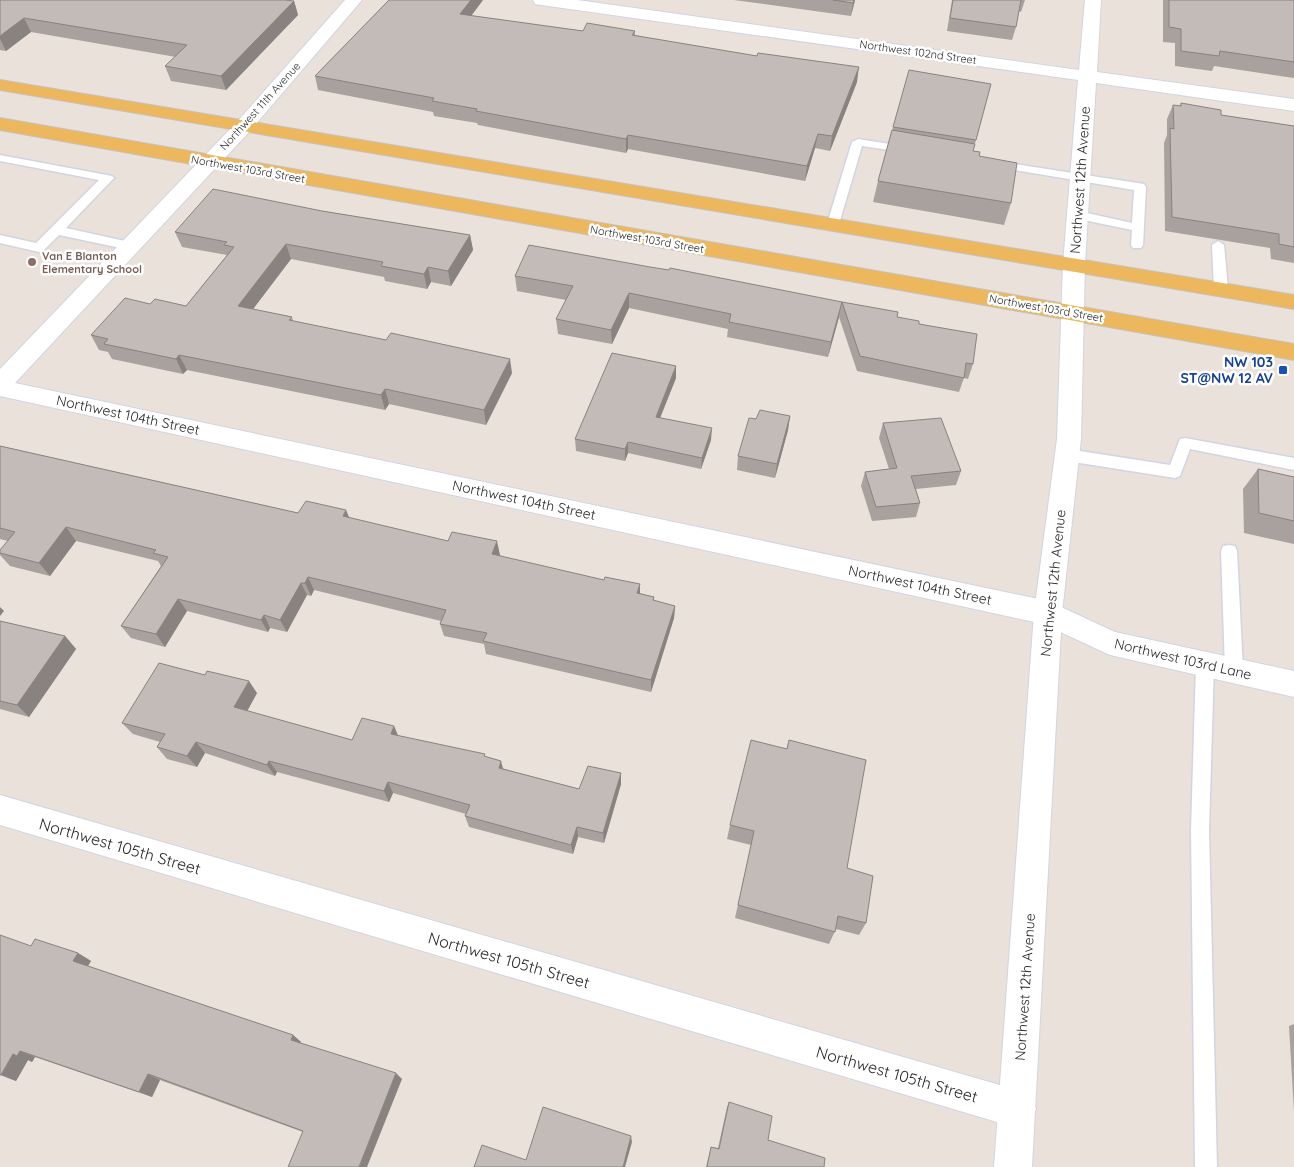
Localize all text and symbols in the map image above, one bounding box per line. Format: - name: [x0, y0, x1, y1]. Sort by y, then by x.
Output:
- street label: Northwest 102nd Street: [859, 37, 978, 67]
- street label: Northwest 11th Avenue: [217, 59, 303, 153]
- street label: Northwest 12th Avenue: [1066, 106, 1094, 254]
- street label: Northwest 103rd Street: [190, 152, 306, 186]
- street label: Northwest 103rd Street: [589, 222, 705, 256]
- place label: Van E Blanton Elementary School: [42, 249, 142, 276]
- marker: Van E Blanton Elementary School: [26, 256, 38, 268]
- street label: Northwest 103rd Street: [988, 291, 1104, 325]
- place label: NW 103 ST@NW 12 AV: [1180, 353, 1274, 387]
- marker: NW 103 ST@NW 12 AV: [1277, 364, 1289, 376]
- street label: Northwest 104th Street: [55, 391, 202, 439]
- street label: Northwest 104th Street: [451, 476, 598, 524]
- street label: Northwest 12th Avenue: [1036, 509, 1070, 657]
- street label: Northwest 104th Street: [847, 561, 994, 609]
- street label: Northwest 103rd Lane: [1113, 634, 1254, 684]
- street label: Northwest 105th Street: [37, 813, 203, 879]
- street label: Northwest 12th Avenue: [1011, 913, 1039, 1061]
- street label: Northwest 105th Street: [426, 927, 592, 993]
- street label: Northwest 105th Street: [814, 1041, 980, 1107]

